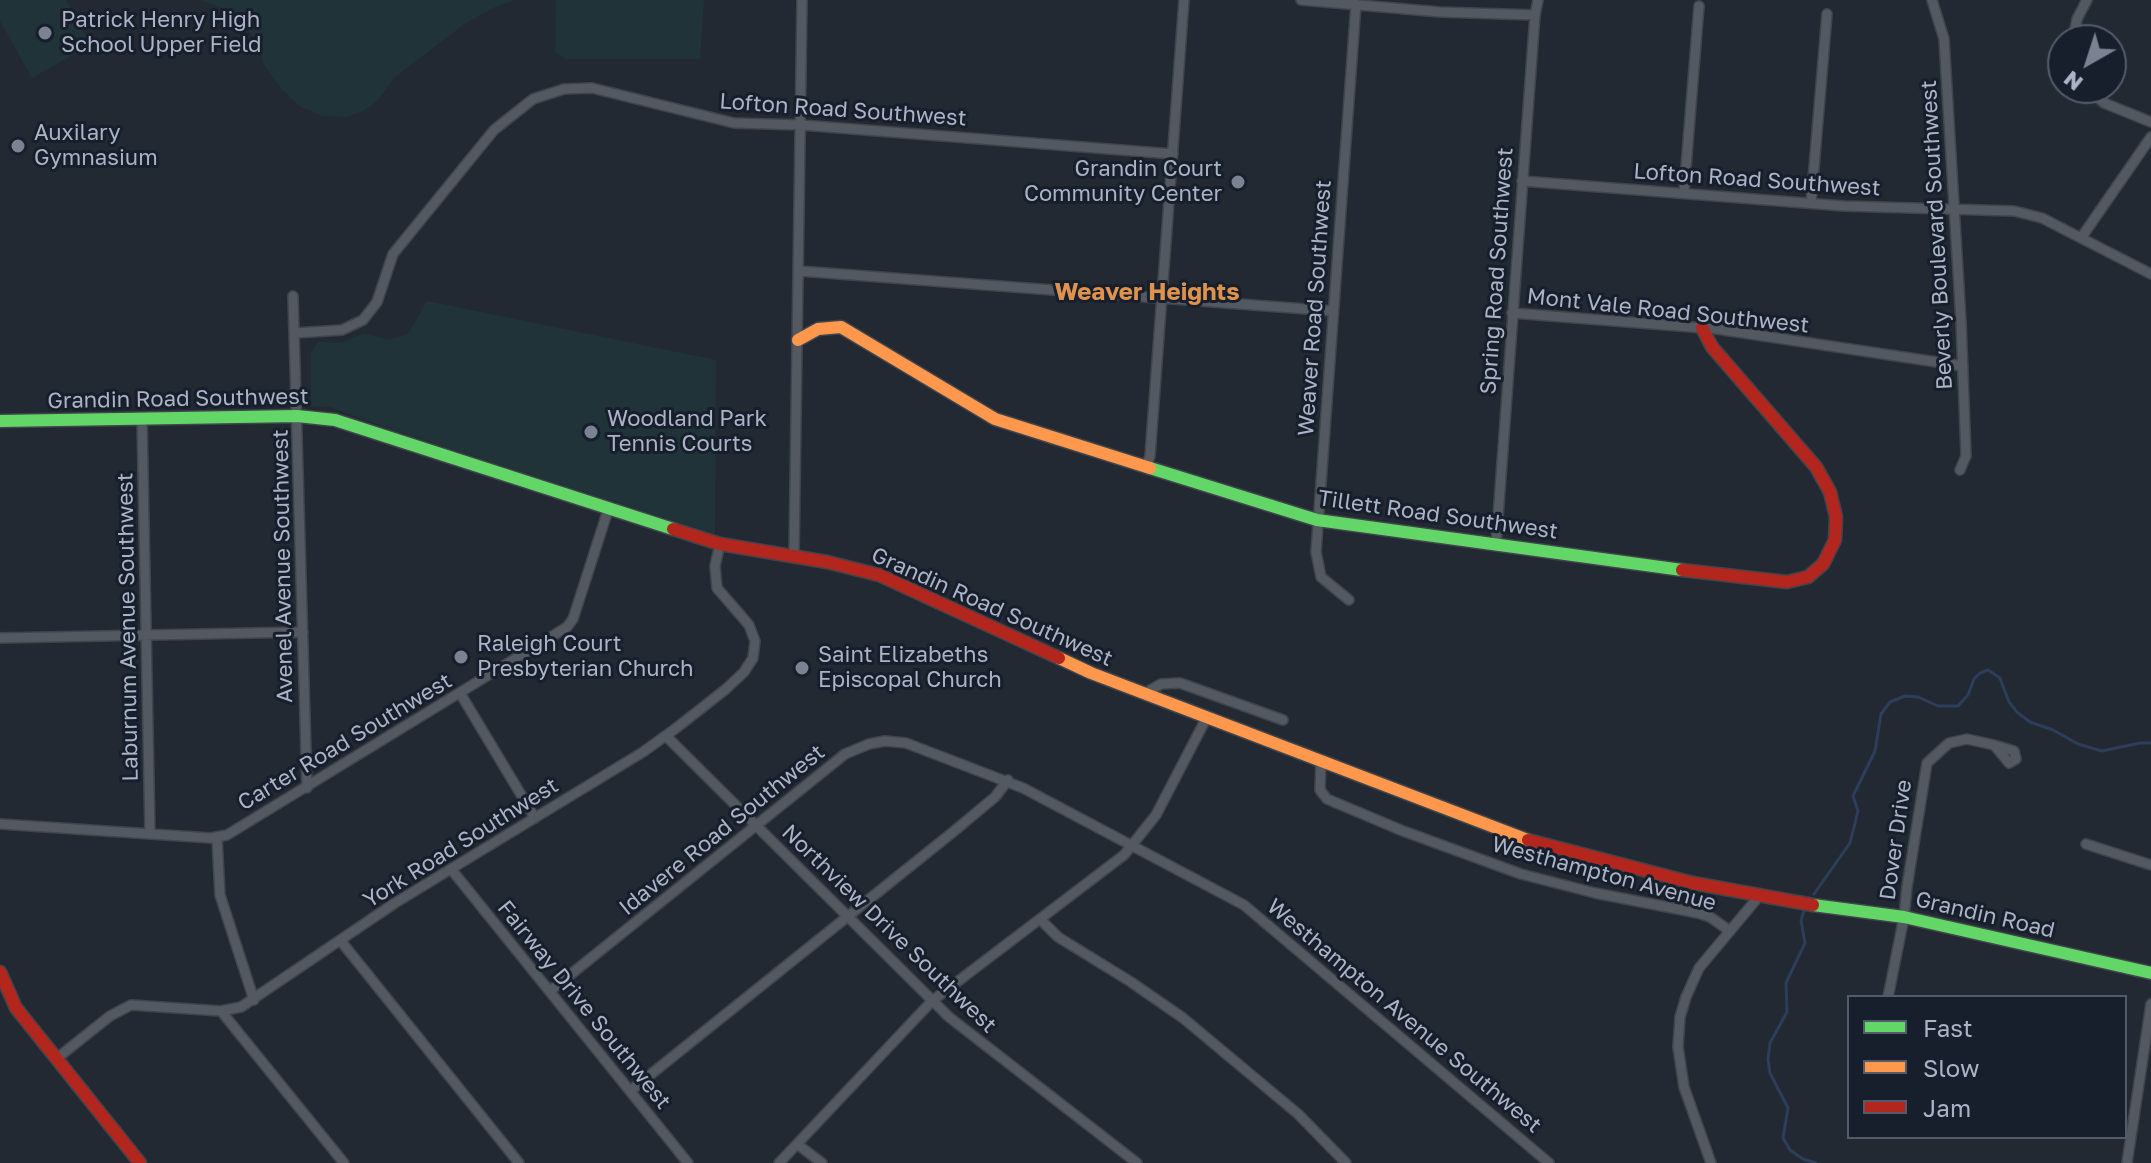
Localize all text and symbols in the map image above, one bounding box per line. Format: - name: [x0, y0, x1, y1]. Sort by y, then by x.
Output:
- place label: Patrick Henry High School Upper Field: [61, 7, 262, 58]
- marker: Patrick Henry High School Upper Field: [36, 24, 54, 42]
- north arrow: [2047, 24, 2127, 104]
- text: N: [2058, 66, 2088, 97]
- street label: Beverly Boulevard Southwest: [1916, 79, 1958, 391]
- street label: Lofton Road Southwest: [719, 88, 967, 132]
- place label: Auxilary Gymnasium: [34, 120, 158, 172]
- marker: Auxilary Gymnasium: [9, 137, 27, 155]
- street label: Spring Road Southwest: [1475, 147, 1519, 395]
- place label: Grandin Court Community Center: [1024, 156, 1222, 208]
- street label: Lofton Road Southwest: [1633, 158, 1881, 202]
- marker: Grandin Court Community Center: [1229, 173, 1247, 191]
- street label: Weaver Road Southwest: [1293, 179, 1337, 437]
- district label: Weaver Heights: [1054, 278, 1240, 306]
- street label: Mont Vale Road Southwest: [1526, 283, 1810, 339]
- street label: Grandin Road Southwest: [47, 384, 309, 414]
- place label: Woodland Park Tennis Courts: [607, 406, 767, 458]
- marker: Woodland Park Tennis Courts: [582, 423, 600, 441]
- street label: Avenel Avenue Southwest: [267, 429, 299, 703]
- street label: Laburnum Avenue Southwest: [112, 472, 144, 782]
- street label: Tillett Road Southwest: [1316, 485, 1560, 545]
- street label: Grandin Road Southwest: [867, 542, 1117, 672]
- place label: Raleigh Court Presbyterian Church: [477, 631, 693, 682]
- place label: Saint Elizabeths Episcopal Church: [818, 642, 1002, 694]
- marker: Raleigh Court Presbyterian Church: [452, 648, 470, 666]
- marker: Saint Elizabeths Episcopal Church: [793, 659, 811, 677]
- street label: Carter Road Southwest: [233, 668, 457, 816]
- street label: Idavere Road Southwest: [614, 739, 830, 921]
- street label: York Road Southwest: [359, 772, 563, 914]
- street label: Dover Drive: [1874, 778, 1918, 902]
- street label: Northview Drive Southwest: [776, 819, 1002, 1039]
- street label: Westhampton Avenue: [1489, 831, 1719, 917]
- street label: Grandin Road: [1913, 886, 2057, 944]
- street label: Westhampton Avenue Southwest: [1261, 893, 1547, 1139]
- street label: Fairway Drive Southwest: [492, 895, 676, 1115]
- legend: [1847, 995, 2127, 1139]
- text: Fast: [1923, 1013, 1973, 1042]
- text: Slow: [1923, 1053, 1979, 1082]
- text: Jam: [1923, 1093, 1971, 1122]

